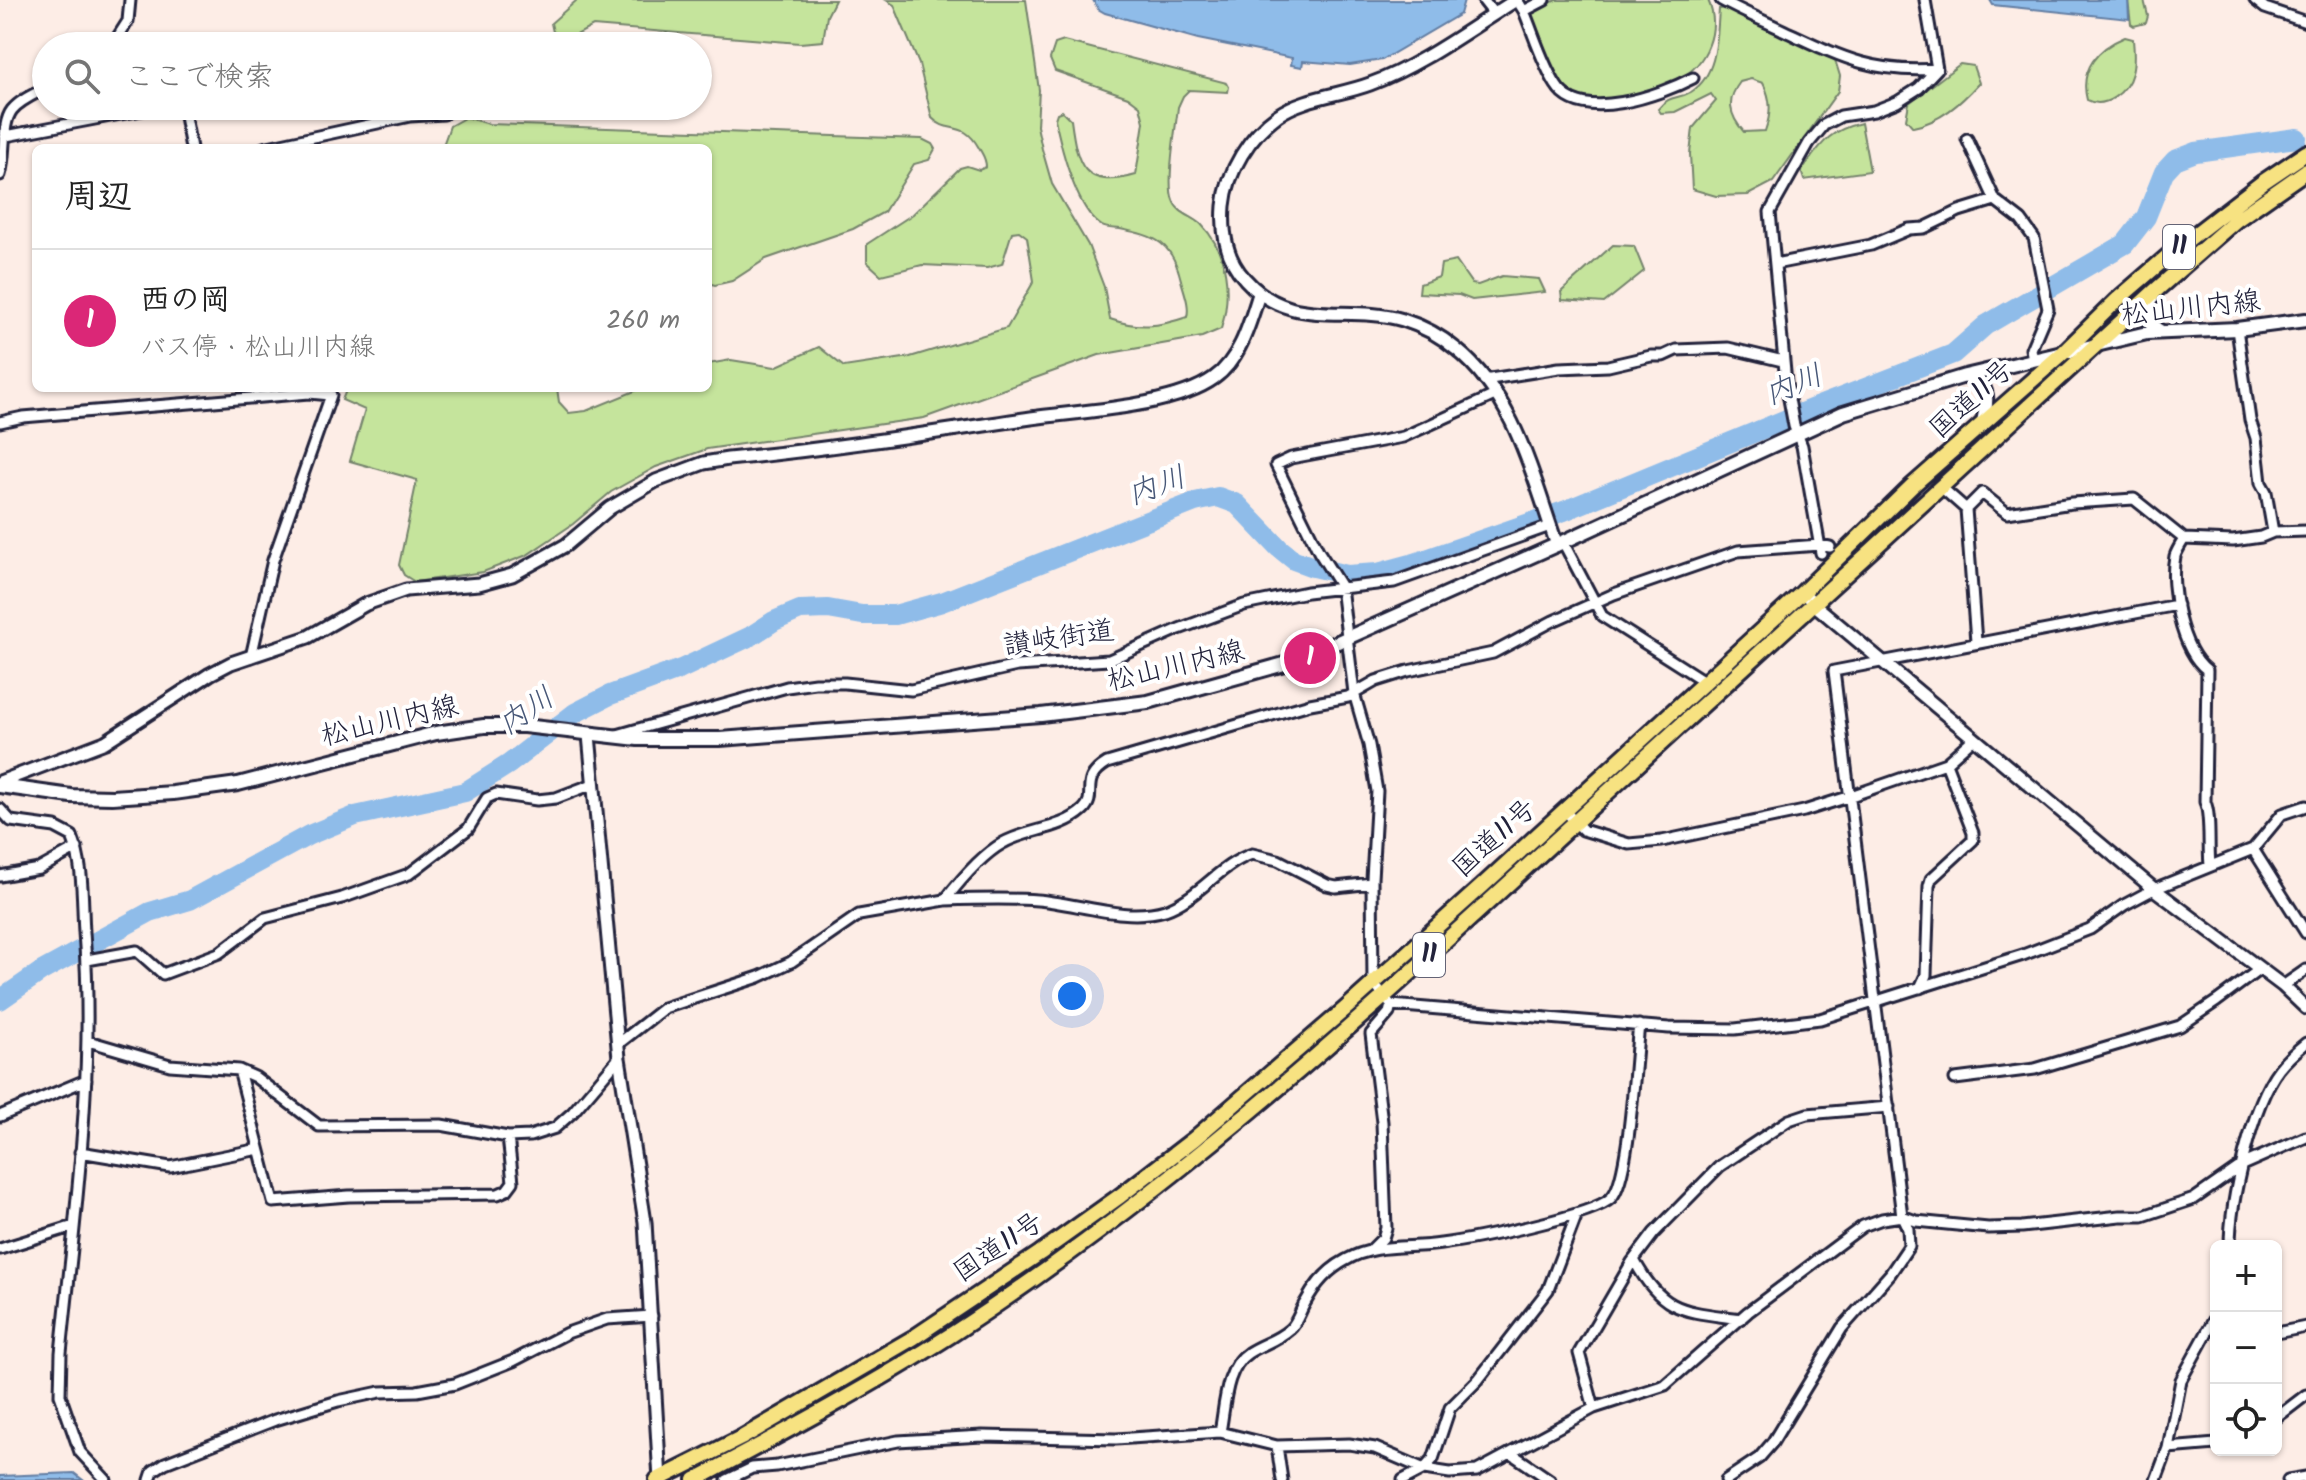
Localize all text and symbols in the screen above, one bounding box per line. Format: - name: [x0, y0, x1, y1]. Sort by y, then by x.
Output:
- search box: [32, 32, 712, 120]
- icon: search: [60, 54, 104, 98]
- text: ここで検索: [124, 54, 274, 102]
- text: 周辺: [64, 171, 132, 225]
- road number: 11: [2163, 225, 2195, 269]
- text: 西の岡: [140, 277, 230, 325]
- street label: 松山川内線: [2119, 279, 2263, 339]
- text: 1: [86, 300, 94, 342]
- text: 260 m: [606, 300, 680, 342]
- text: バス停 · 松山川内線: [140, 327, 375, 369]
- street label: 国道11号: [1919, 349, 2025, 451]
- water label: 内川: [1757, 353, 1831, 419]
- water label: 内川: [1121, 454, 1193, 520]
- street label: 讃岐街道: [1000, 609, 1118, 669]
- pin: 1: [1284, 628, 1336, 688]
- street label: 松山川内線: [1103, 629, 1249, 705]
- water label: 内川: [489, 675, 565, 749]
- street label: 松山川内線: [317, 684, 463, 760]
- street label: 国道11号: [1442, 788, 1548, 890]
- road number: 11: [1413, 933, 1445, 977]
- your location: [1052, 976, 1092, 1016]
- street label: 国道11号: [944, 1201, 1054, 1295]
- map controls: [2210, 1240, 2282, 1456]
- button: +: [2210, 1240, 2282, 1312]
- button: −: [2210, 1312, 2282, 1384]
- button: locate: [2210, 1384, 2282, 1456]

